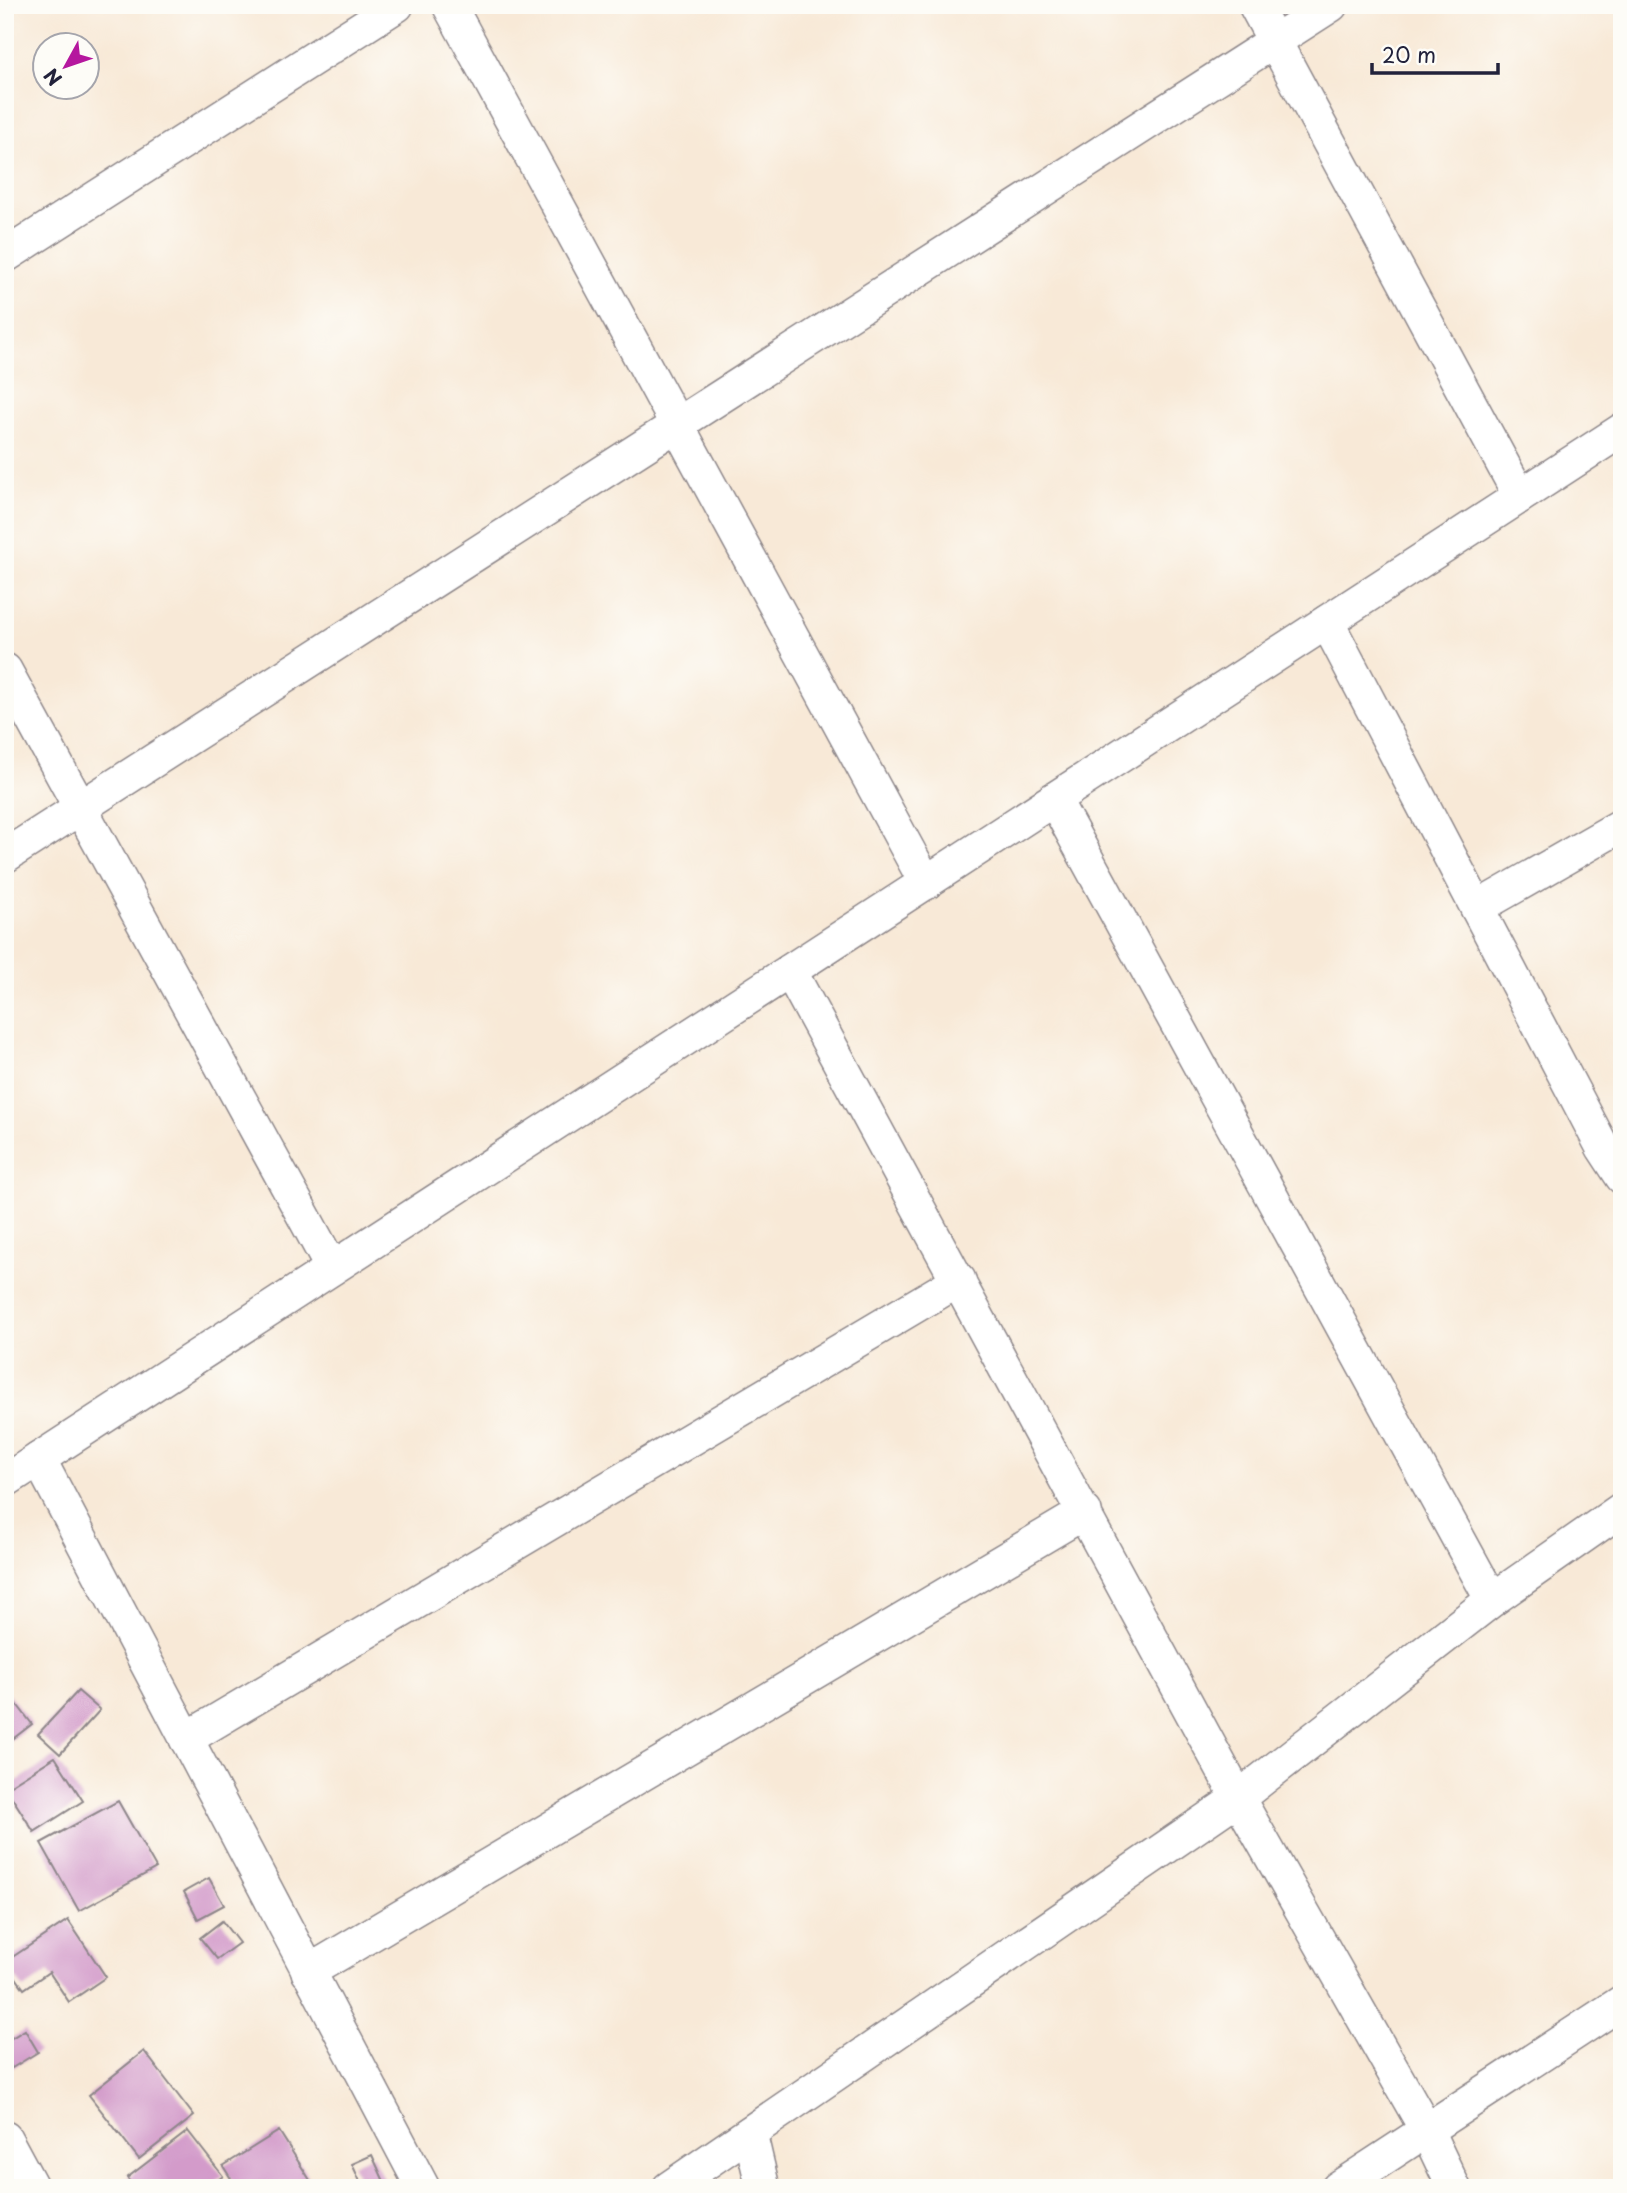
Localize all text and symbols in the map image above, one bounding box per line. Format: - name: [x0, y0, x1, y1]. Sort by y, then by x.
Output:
- north arrow: [32, 32, 102, 102]
- scale bar: [1372, 32, 1498, 76]
- text: 20 m: [1382, 38, 1436, 70]
- text: N: [37, 63, 68, 92]

